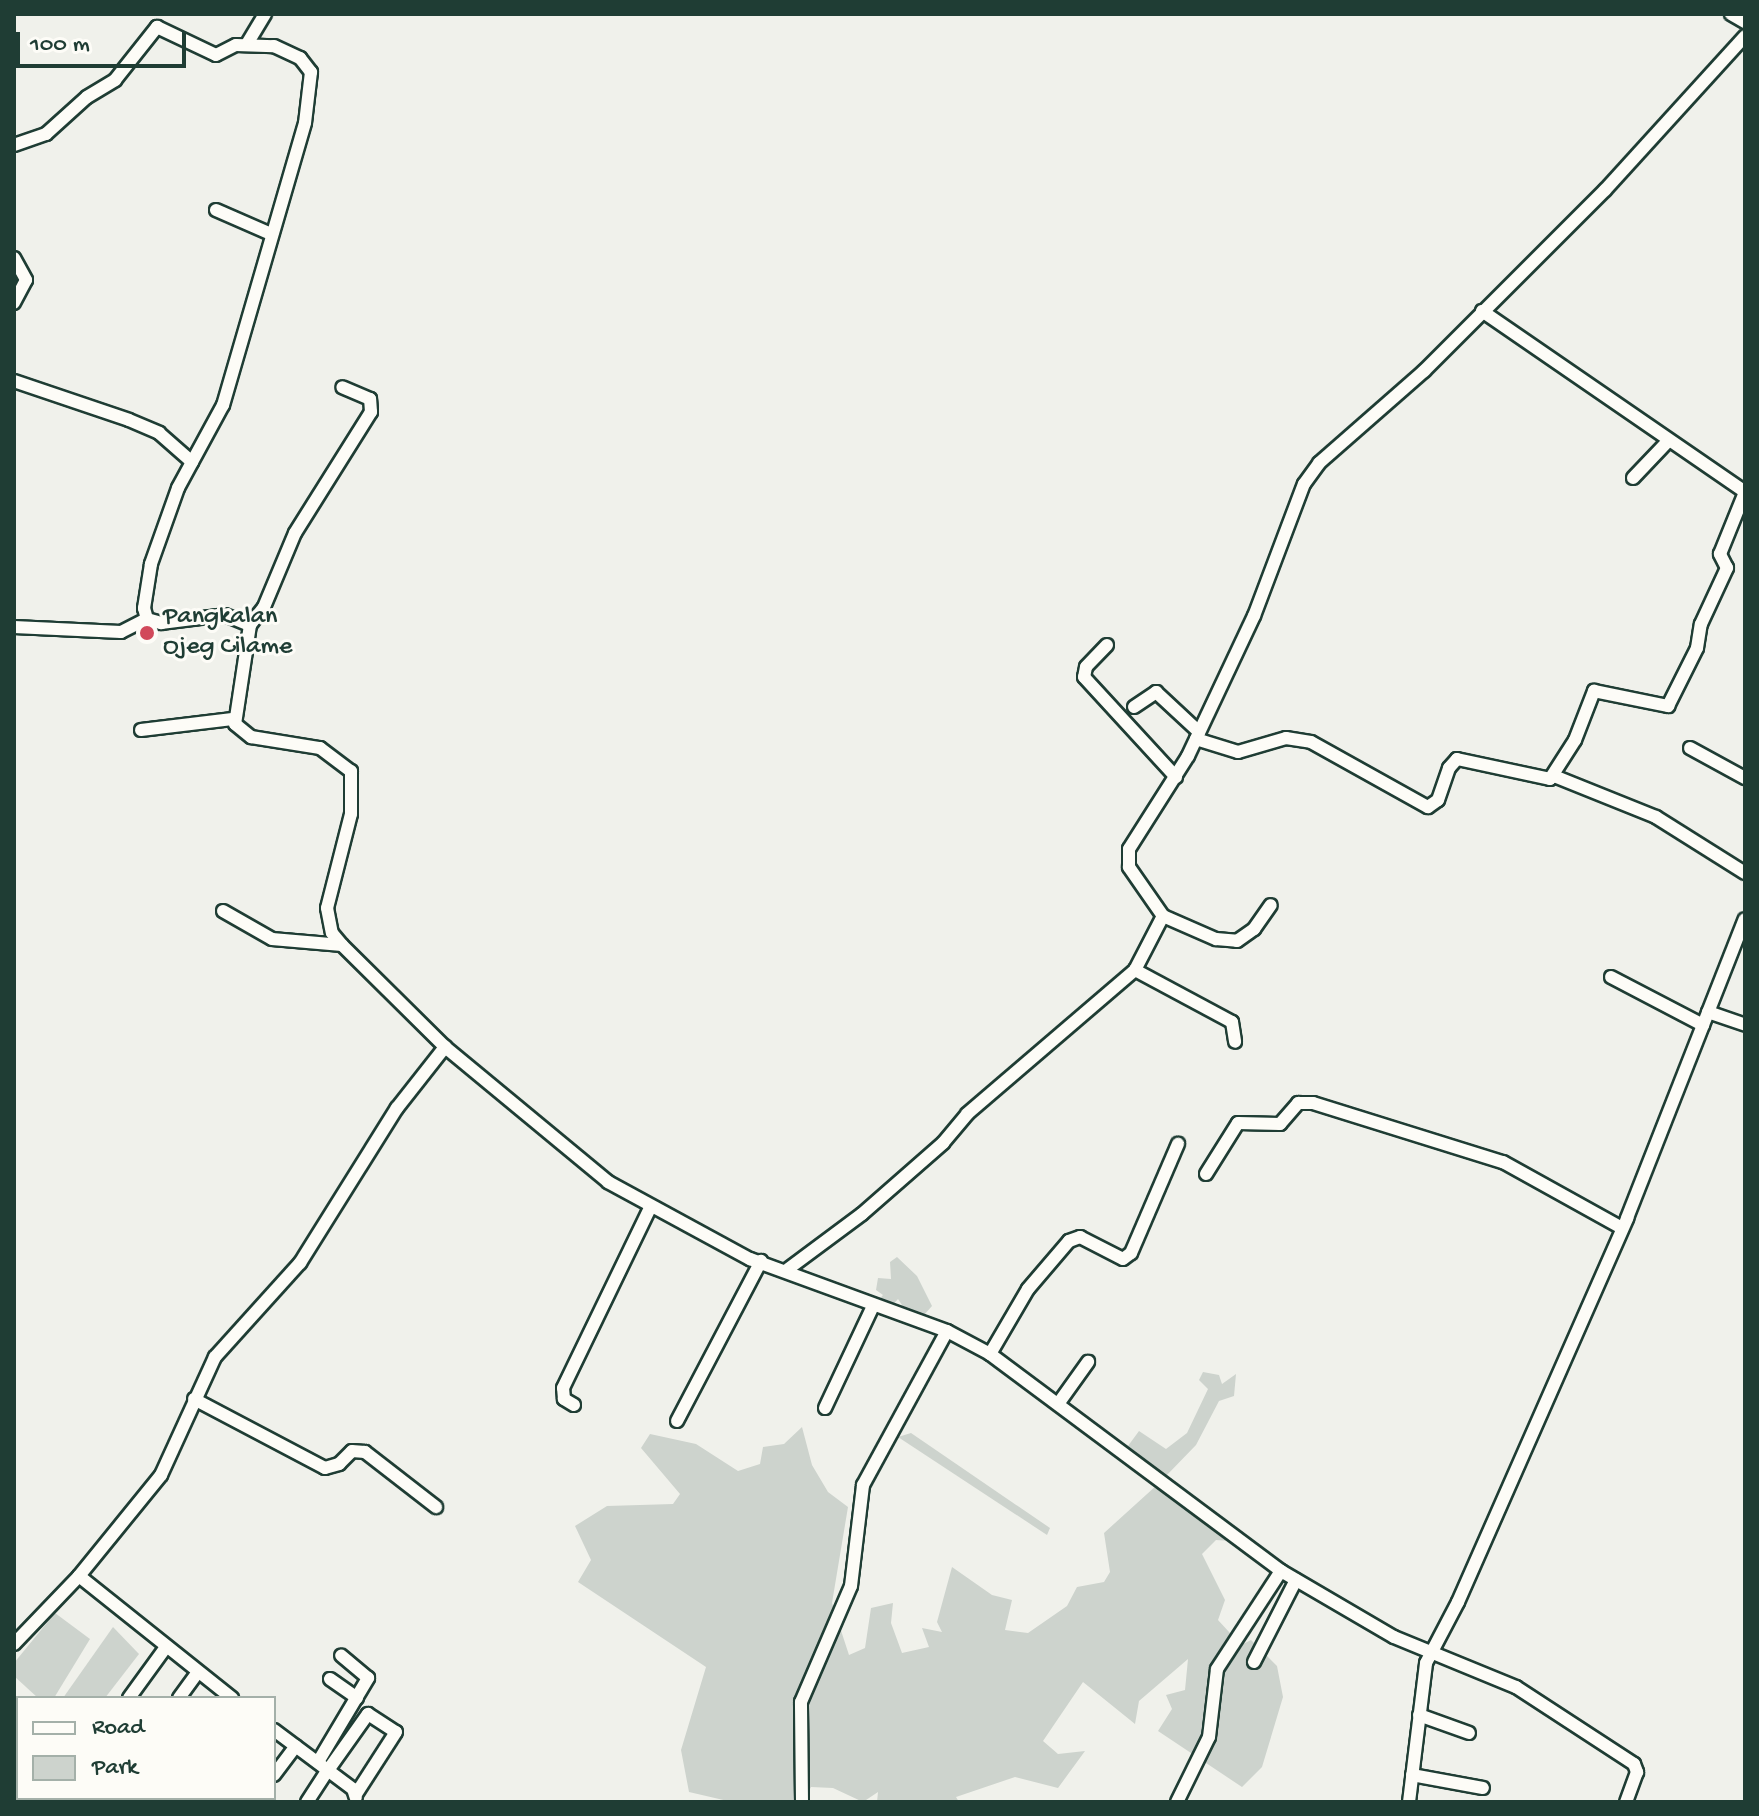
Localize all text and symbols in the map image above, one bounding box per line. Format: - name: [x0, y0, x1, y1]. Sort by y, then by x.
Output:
- scale bar: [20, 16, 190, 66]
- text: 100 m: [30, 31, 90, 60]
- place label: Pangkalan Ojeg Cilame: [163, 602, 292, 664]
- marker: Pangkalan Ojeg Cilame: [138, 624, 156, 642]
- legend: [16, 1696, 276, 1800]
- text: Road: [92, 1714, 144, 1743]
- text: Park: [92, 1754, 138, 1783]

